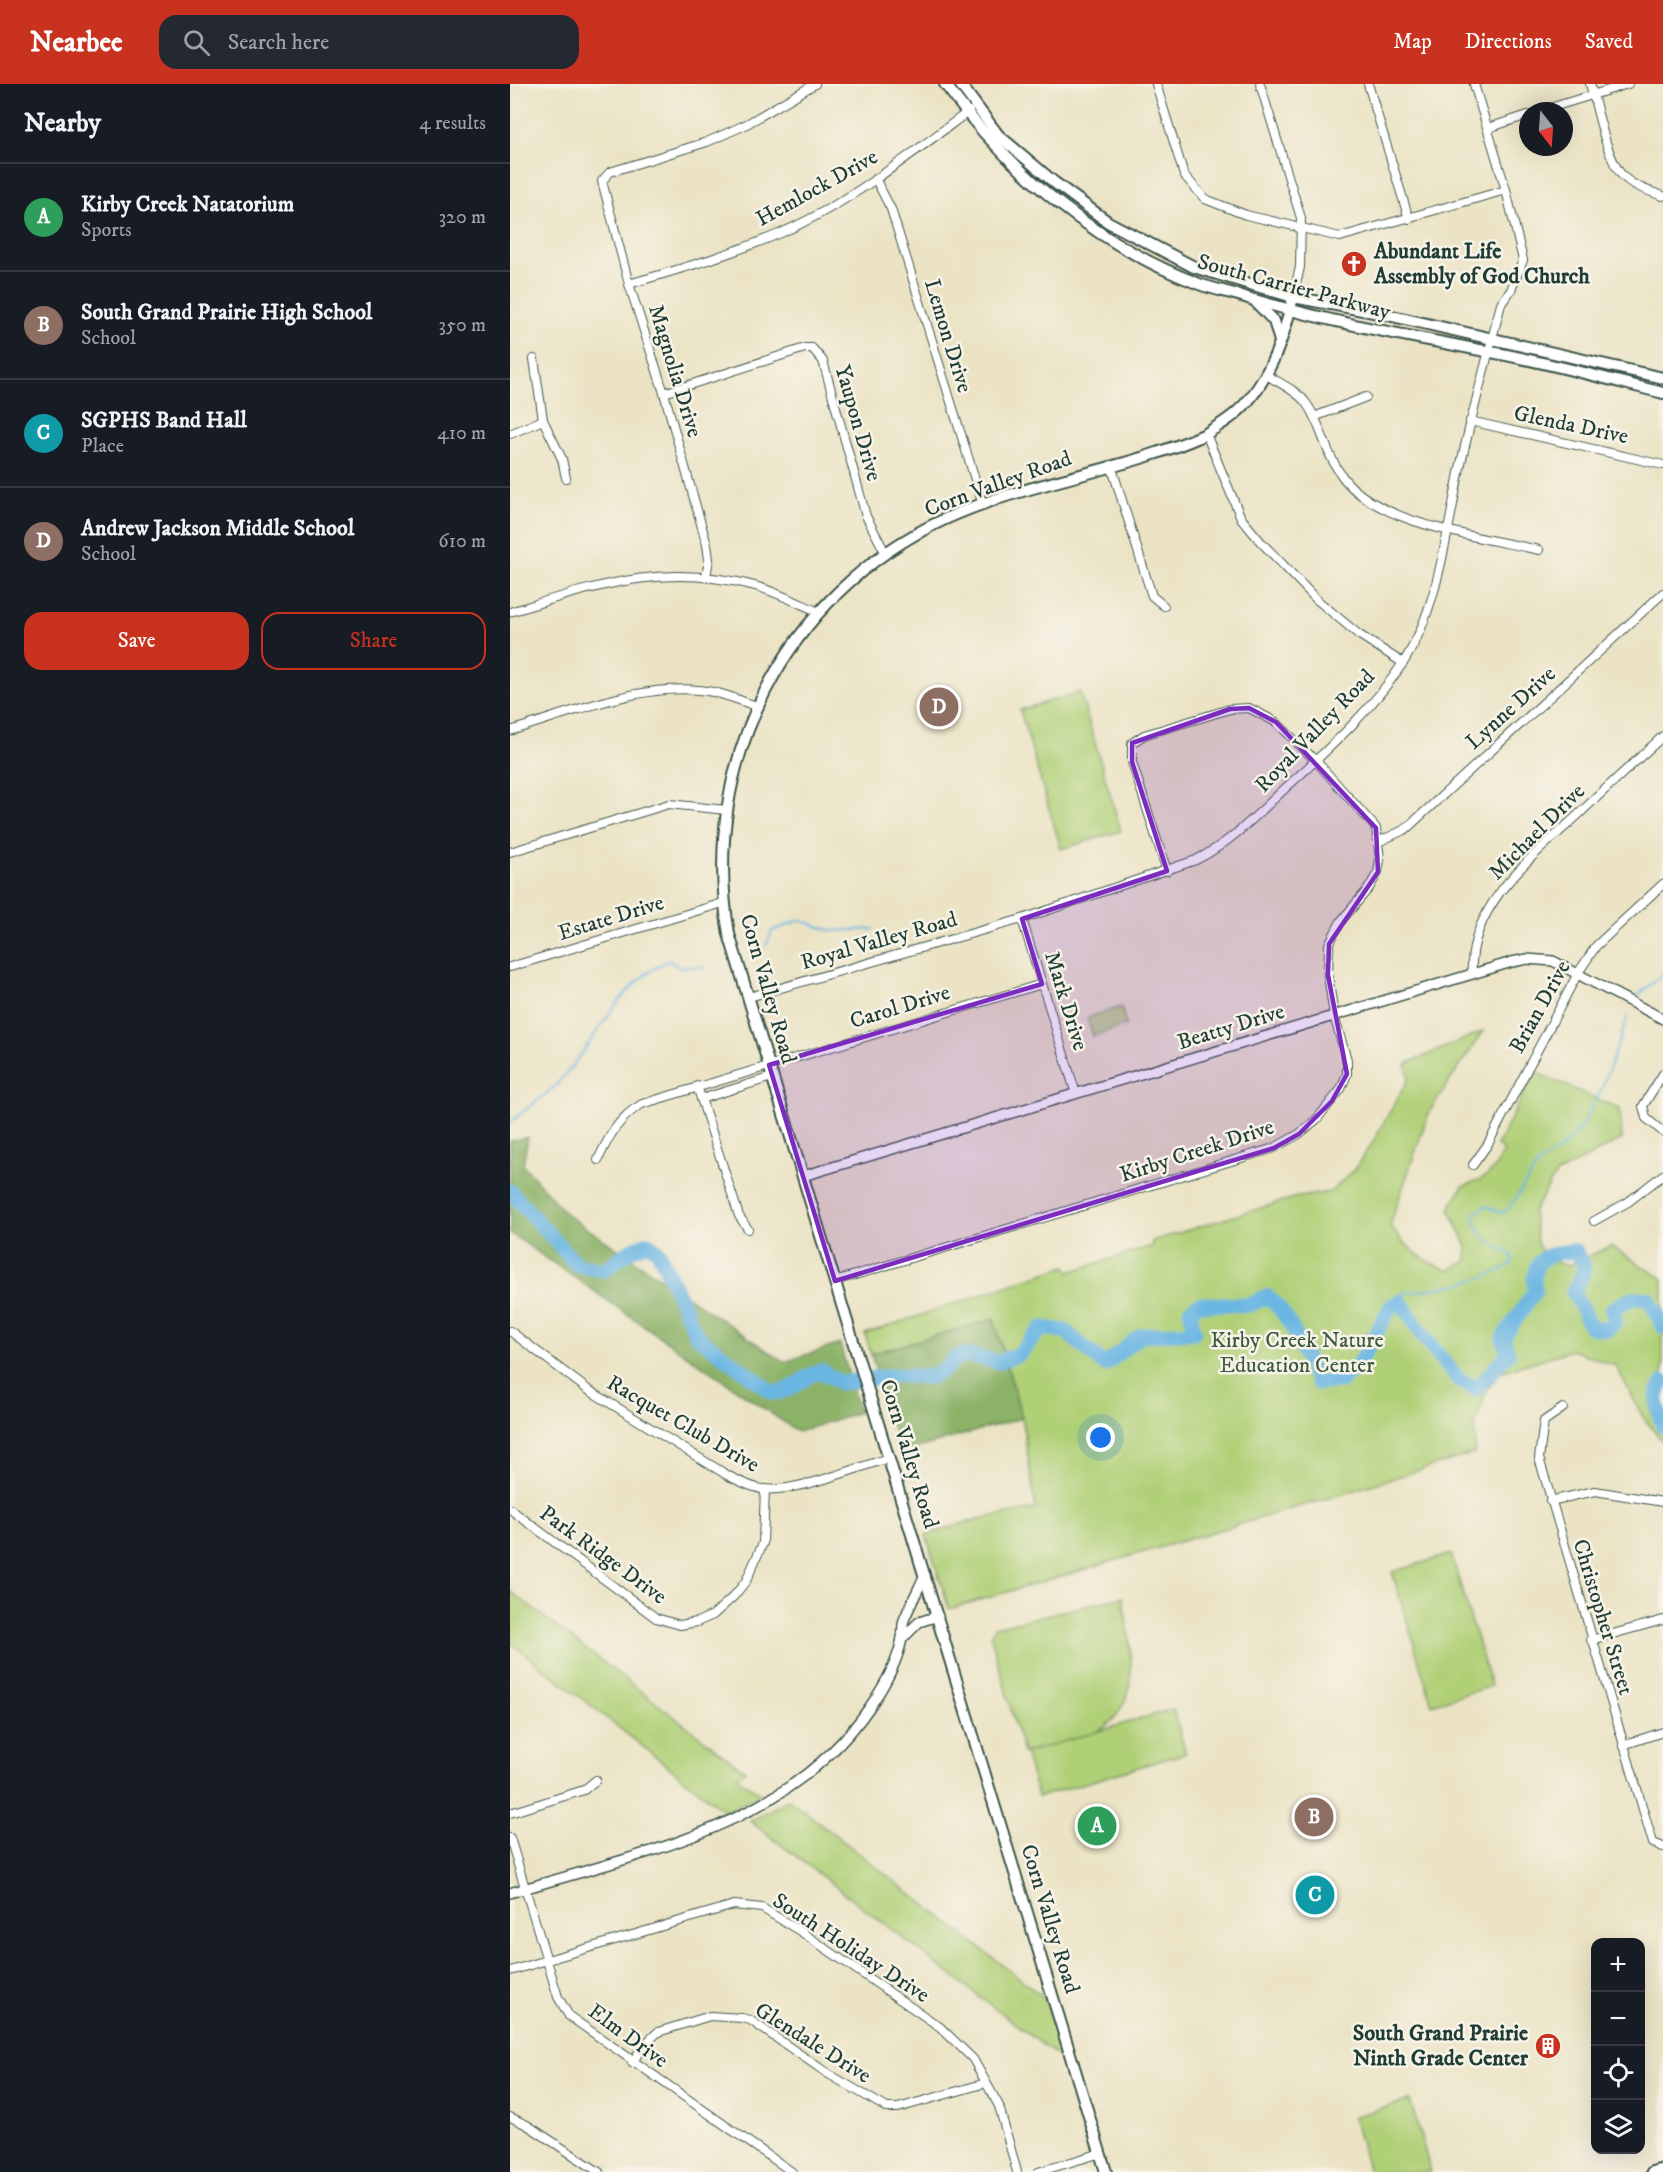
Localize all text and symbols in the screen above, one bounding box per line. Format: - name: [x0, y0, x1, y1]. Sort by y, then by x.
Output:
- search box: [159, 15, 579, 69]
- text: Nearbee: [30, 25, 123, 60]
- icon: search: [180, 26, 213, 59]
- text: Search here: [228, 29, 329, 56]
- text: Map: [1393, 29, 1432, 55]
- text: Directions: [1465, 29, 1552, 55]
- text: Saved: [1585, 29, 1633, 55]
- north arrow: [1519, 102, 1573, 156]
- text: Nearby: [24, 107, 101, 140]
- text: 4 results: [419, 111, 486, 136]
- street label: Hemlock Drive: [751, 143, 883, 233]
- text: Kirby Creek Natatorium: [81, 191, 294, 218]
- text: A: [37, 205, 50, 230]
- text: 320 m: [439, 205, 486, 230]
- text: Sports: [81, 218, 132, 243]
- place label: Abundant Life Assembly of God Church: [1373, 238, 1590, 290]
- street label: South Carrier Parkway: [1194, 248, 1394, 326]
- church icon: Abundant Life Assembly of God Church: [1339, 249, 1369, 279]
- street label: Lemon Drive: [918, 276, 978, 396]
- text: South Grand Prairie High School: [81, 299, 372, 326]
- street label: Magnolia Drive: [642, 301, 708, 441]
- text: B: [37, 313, 50, 338]
- text: 350 m: [439, 313, 486, 338]
- text: School: [81, 326, 136, 351]
- street label: Yaupon Drive: [829, 362, 887, 484]
- street label: Glenda Drive: [1511, 400, 1631, 450]
- text: SGPHS Band Hall: [81, 407, 247, 434]
- text: C: [37, 421, 50, 446]
- text: 410 m: [437, 421, 486, 446]
- text: Place: [81, 434, 124, 459]
- street label: Corn Valley Road: [921, 445, 1075, 523]
- text: Andrew Jackson Middle School: [81, 515, 354, 542]
- text: D: [36, 529, 51, 554]
- text: 610 m: [438, 529, 486, 554]
- text: School: [81, 542, 136, 567]
- button: Save: [24, 612, 249, 670]
- button: Share: [261, 612, 486, 670]
- street label: Lynne Drive: [1460, 661, 1562, 755]
- street label: Royal Valley Road: [1249, 664, 1381, 798]
- pin: D: [920, 684, 958, 730]
- street label: Michael Drive: [1483, 778, 1591, 886]
- street label: Estate Drive: [555, 889, 667, 947]
- street label: Royal Valley Road: [798, 906, 960, 976]
- street label: Corn Valley Road: [734, 911, 802, 1067]
- street label: Mark Drive: [1038, 948, 1094, 1054]
- street label: Brian Drive: [1503, 956, 1577, 1058]
- street label: Carol Drive: [847, 979, 953, 1035]
- street label: Beatty Drive: [1174, 998, 1288, 1056]
- street label: Kirby Creek Drive: [1117, 1113, 1277, 1189]
- park label: Kirby Creek Nature Education Center: [1210, 1327, 1384, 1379]
- street label: Racquet Club Drive: [602, 1369, 764, 1479]
- street label: Corn Valley Road: [874, 1376, 945, 1532]
- your location: [1086, 1423, 1115, 1452]
- street label: Park Ridge Drive: [534, 1500, 672, 1610]
- street label: Christopher Street: [1566, 1536, 1640, 1698]
- pin: B: [1294, 1794, 1334, 1840]
- pin: A: [1078, 1804, 1116, 1848]
- street label: Corn Valley Road: [1015, 1841, 1086, 1997]
- pin: C: [1296, 1872, 1334, 1918]
- street label: South Holiday Drive: [768, 1887, 934, 2009]
- map controls: [1591, 1938, 1645, 2154]
- button: +: [1591, 1938, 1645, 1992]
- button: −: [1591, 1992, 1645, 2046]
- street label: Glendale Drive: [750, 1997, 876, 2089]
- street label: Elm Drive: [583, 1998, 673, 2074]
- place label: South Grand Prairie Ninth Grade Center: [1353, 2020, 1529, 2072]
- building icon: South Grand Prairie Ninth Grade Center: [1533, 2031, 1563, 2061]
- button: locate: [1591, 2046, 1645, 2100]
- button: layers: [1591, 2100, 1645, 2154]

